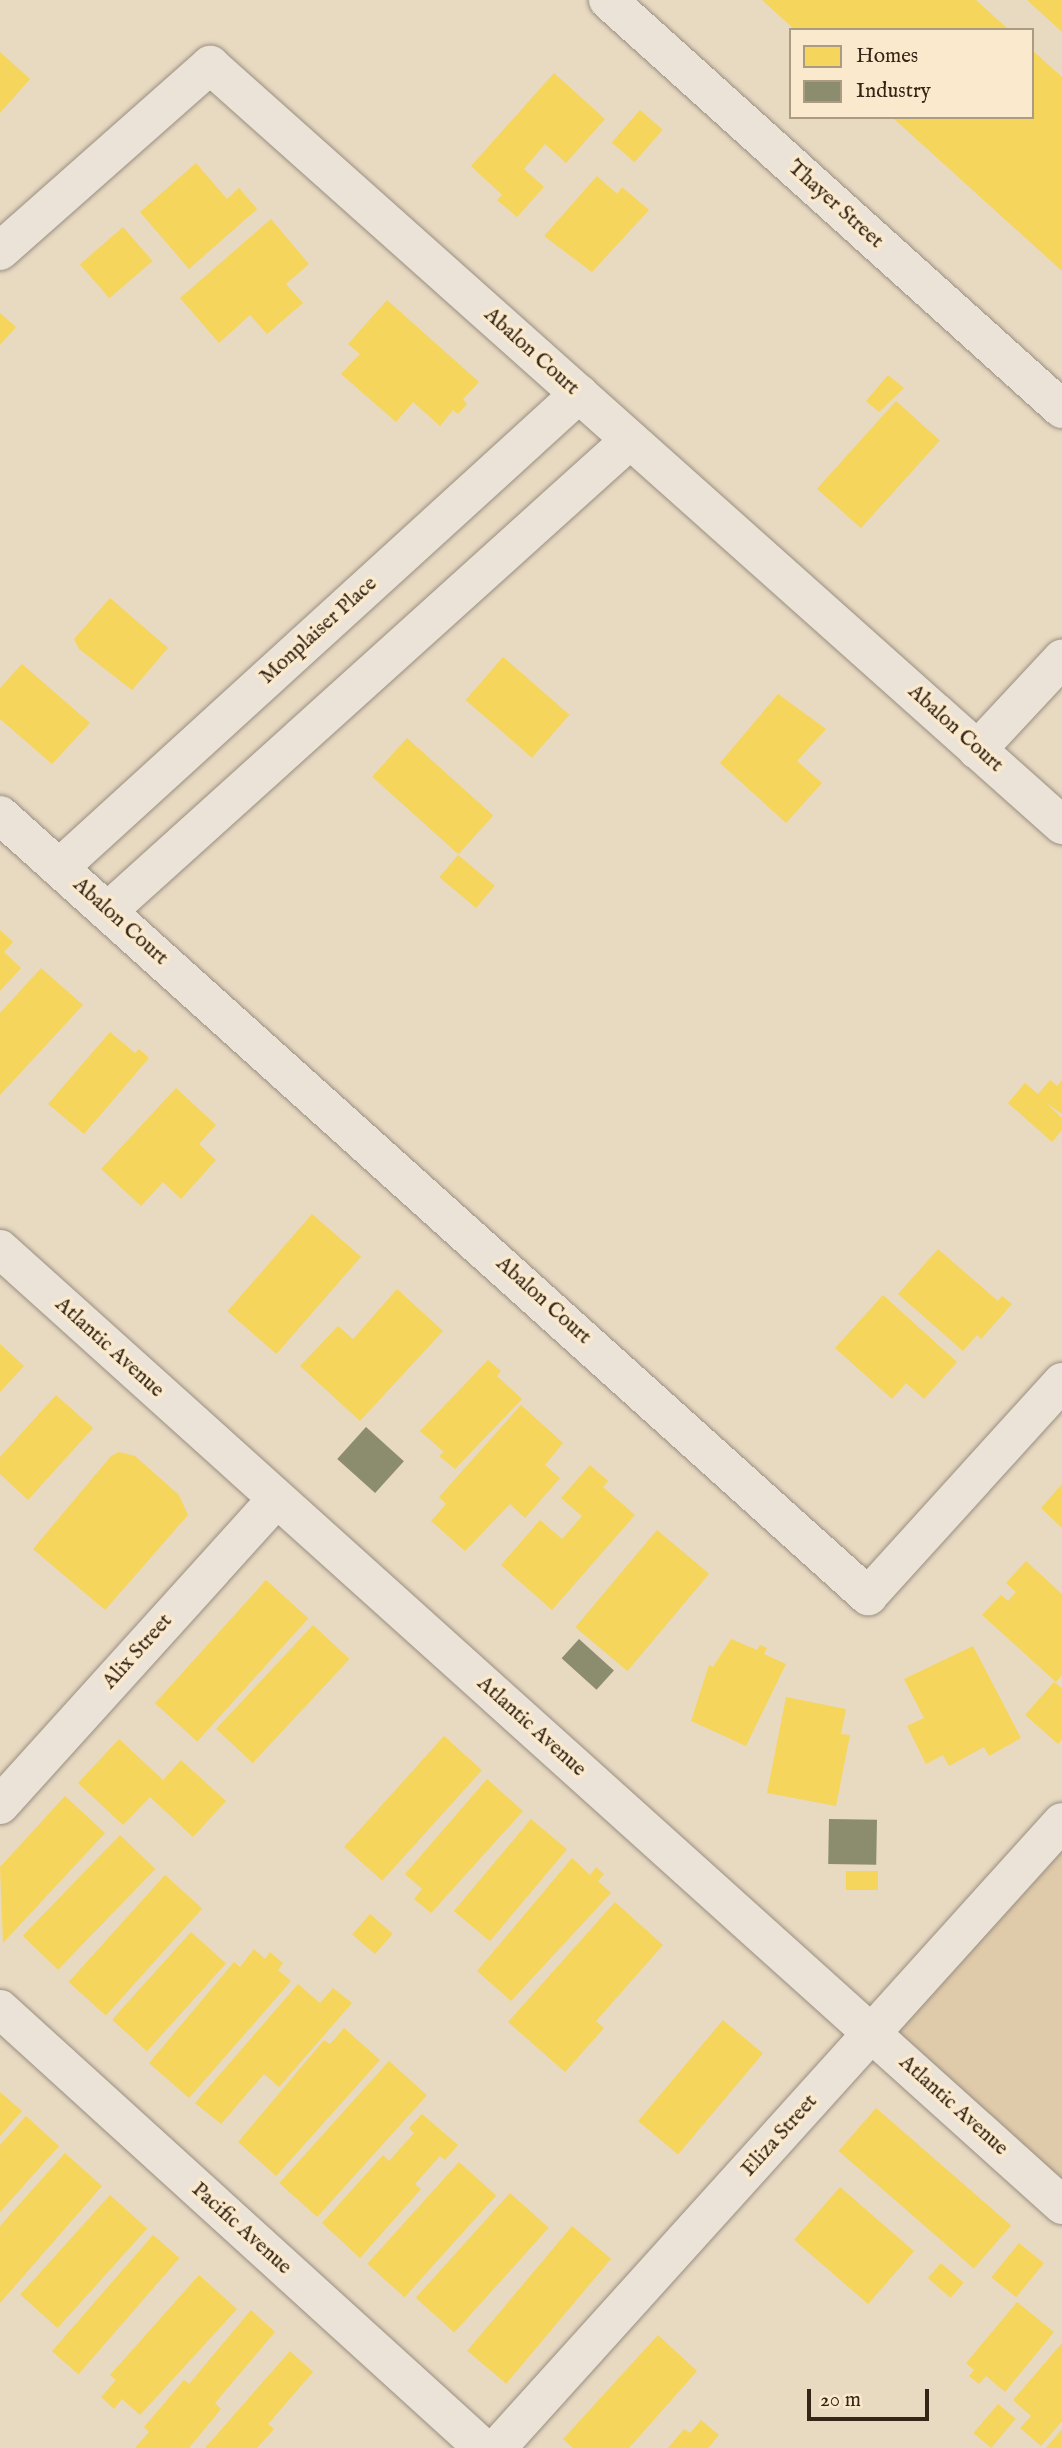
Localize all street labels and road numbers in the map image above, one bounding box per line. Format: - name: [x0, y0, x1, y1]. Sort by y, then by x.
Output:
- street label: Thayer Street: [782, 156, 888, 254]
- street label: Abalon Court: [478, 303, 584, 401]
- street label: Monplaiser Place: [255, 572, 383, 690]
- street label: Abalon Court: [902, 680, 1008, 778]
- street label: Abalon Court: [67, 873, 173, 971]
- street label: Abalon Court: [490, 1252, 596, 1350]
- street label: Atlantic Avenue: [49, 1293, 169, 1403]
- street label: Alix Street: [98, 1609, 178, 1695]
- street label: Atlantic Avenue: [471, 1672, 591, 1782]
- street label: Atlantic Avenue: [893, 2051, 1013, 2161]
- street label: Eliza Street: [737, 2090, 823, 2182]
- street label: Pacific Avenue: [186, 2178, 296, 2280]

